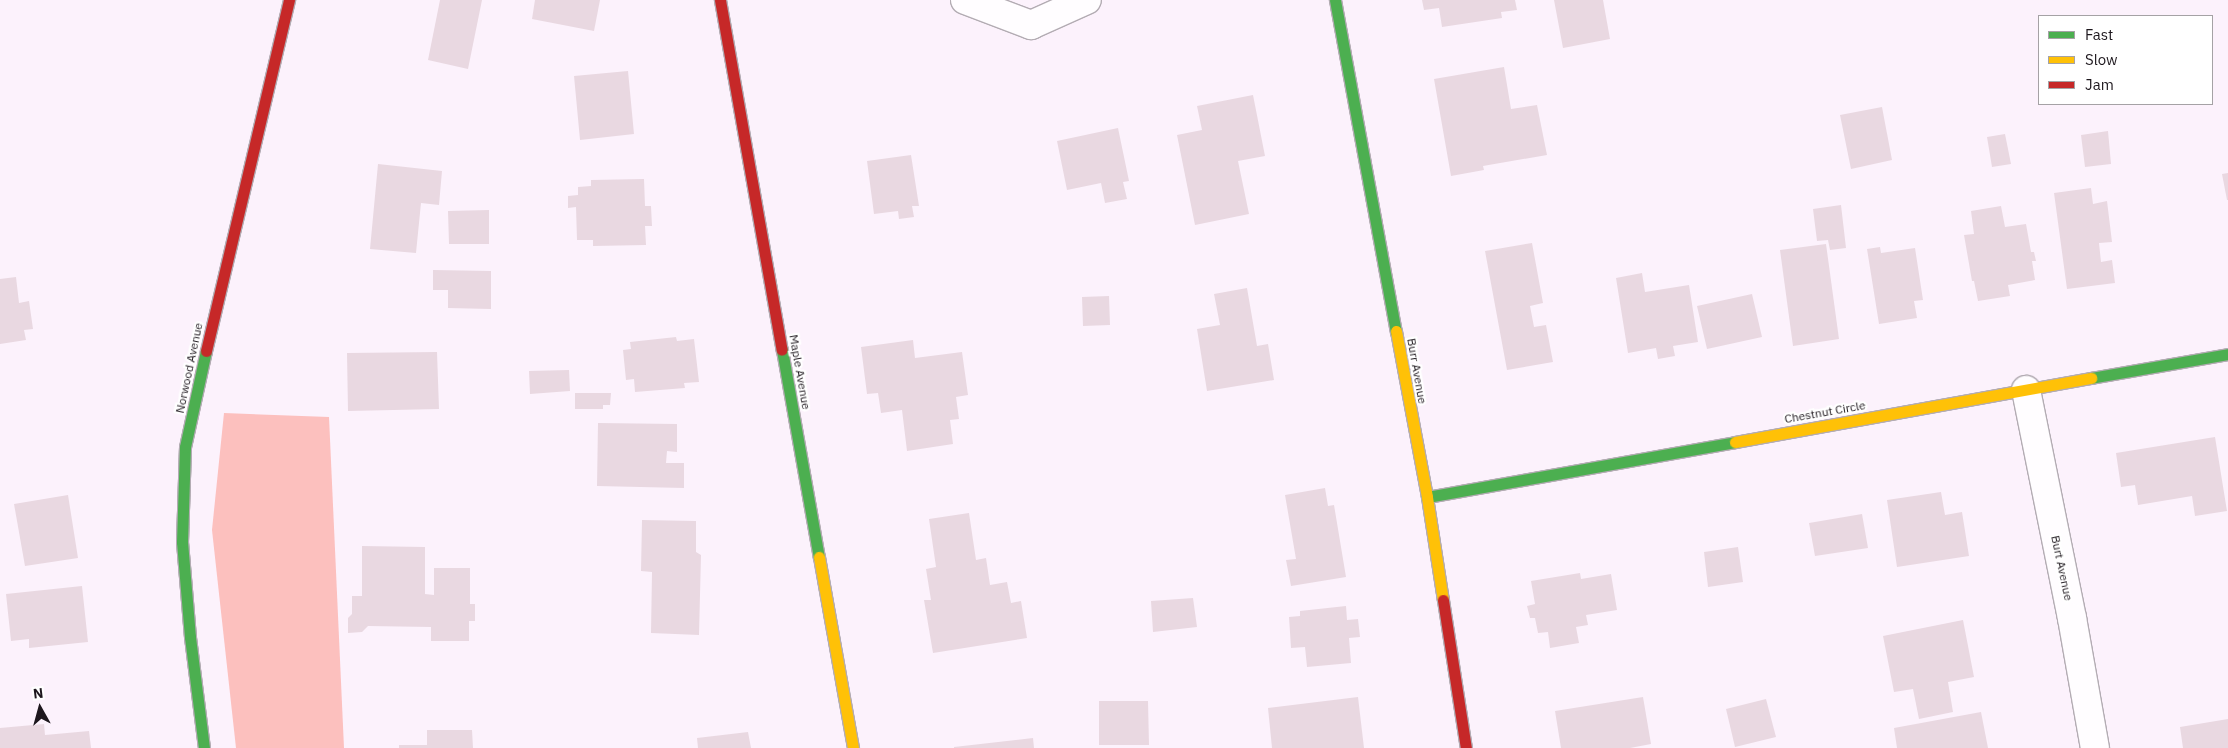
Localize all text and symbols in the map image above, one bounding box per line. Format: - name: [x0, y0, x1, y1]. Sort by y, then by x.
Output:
- legend: [2038, 15, 2213, 105]
- text: Fast: [2085, 25, 2113, 44]
- text: Slow: [2085, 50, 2118, 69]
- text: Jam: [2085, 75, 2114, 94]
- street label: Norwood Avenue: [172, 321, 206, 415]
- street label: Maple Avenue: [786, 333, 814, 411]
- street label: Burr Avenue: [1404, 337, 1430, 405]
- street label: Chestnut Circle: [1783, 398, 1867, 426]
- street label: Burt Avenue: [2048, 534, 2076, 602]
- north arrow: [15, 683, 65, 733]
- text: N: [32, 684, 44, 703]

